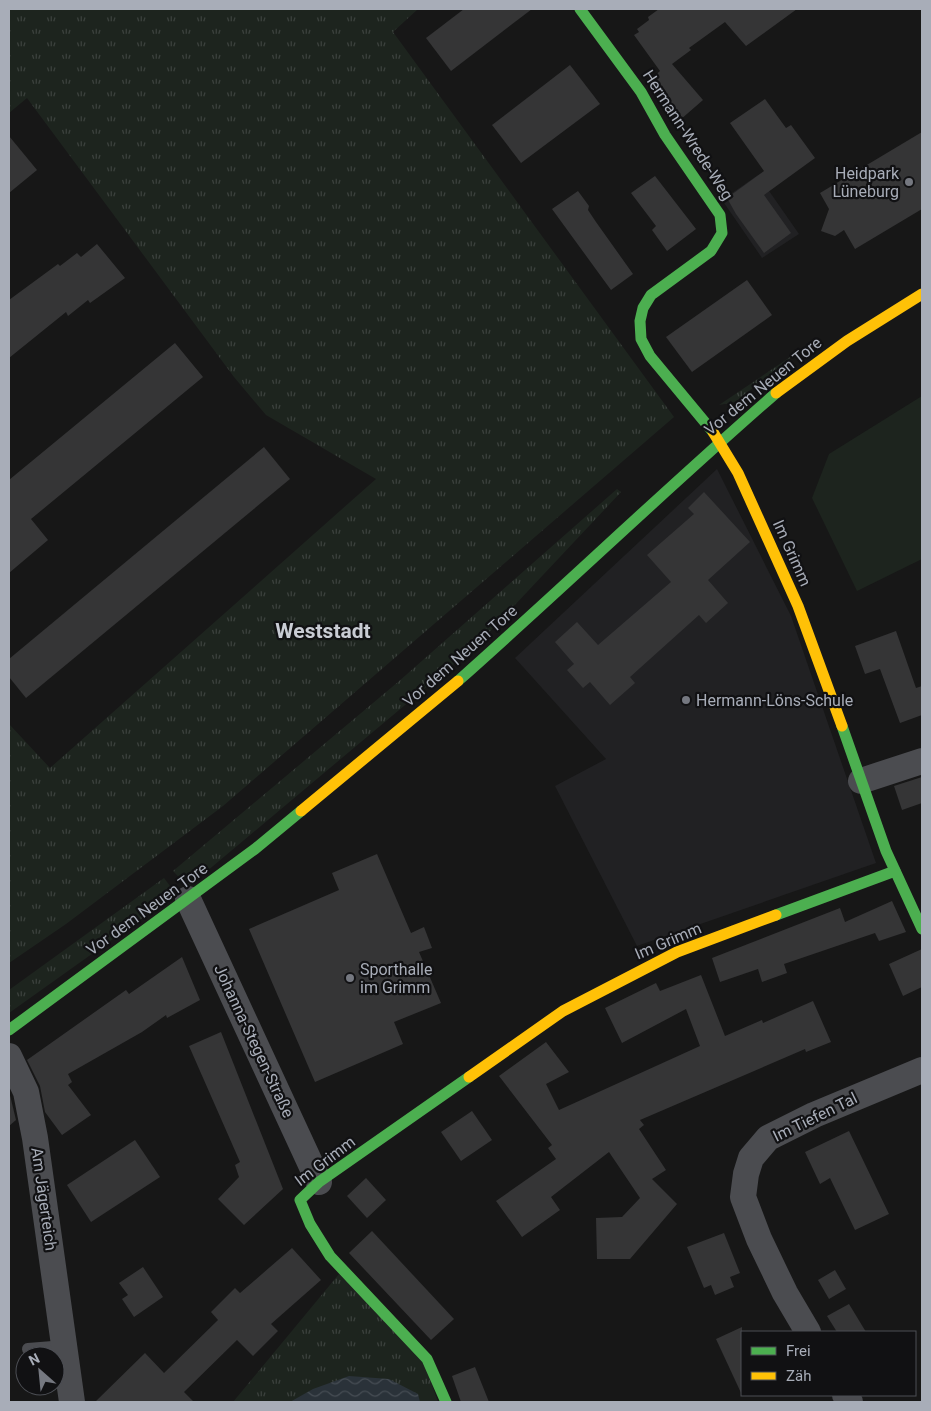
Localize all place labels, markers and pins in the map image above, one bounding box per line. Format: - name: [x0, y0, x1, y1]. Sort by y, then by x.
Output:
- place label: Heidpark Lüneburg: [833, 164, 900, 201]
- marker: Heidpark Lüneburg: [903, 176, 915, 188]
- place label: Hermann-Löns-Schule: [696, 691, 853, 710]
- marker: Hermann-Löns-Schule: [680, 694, 692, 706]
- place label: Sporthalle im Grimm: [360, 960, 432, 997]
- marker: Sporthalle im Grimm: [344, 972, 356, 984]

